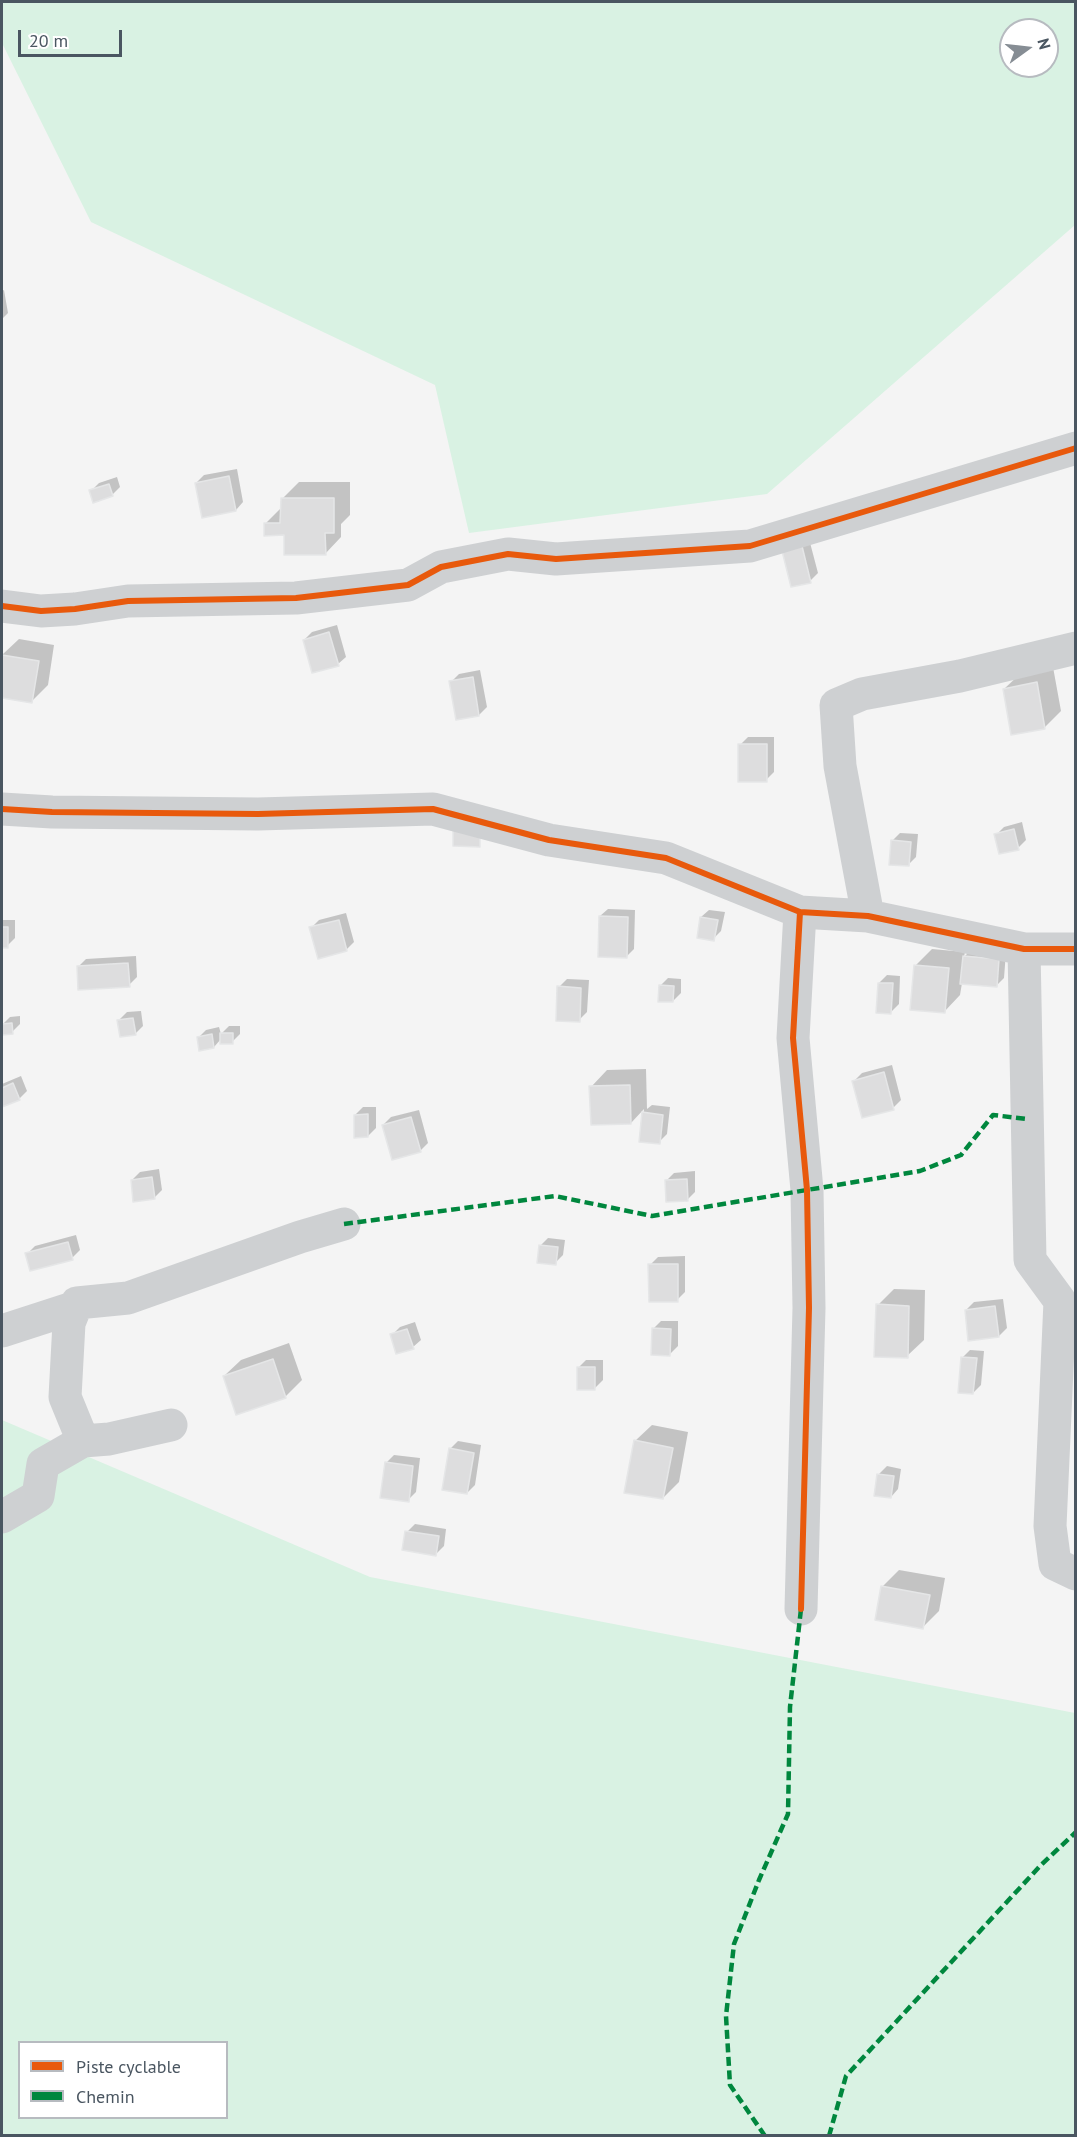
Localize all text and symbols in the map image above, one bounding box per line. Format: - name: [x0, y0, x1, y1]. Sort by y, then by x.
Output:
- scale bar: [21, 18, 124, 56]
- north arrow: [999, 18, 1059, 78]
- text: 20 m: [29, 29, 68, 52]
- text: N: [1033, 36, 1055, 52]
- legend: [18, 2041, 228, 2119]
- text: Piste cyclable: [76, 2055, 181, 2078]
- text: Chemin: [76, 2085, 135, 2108]

